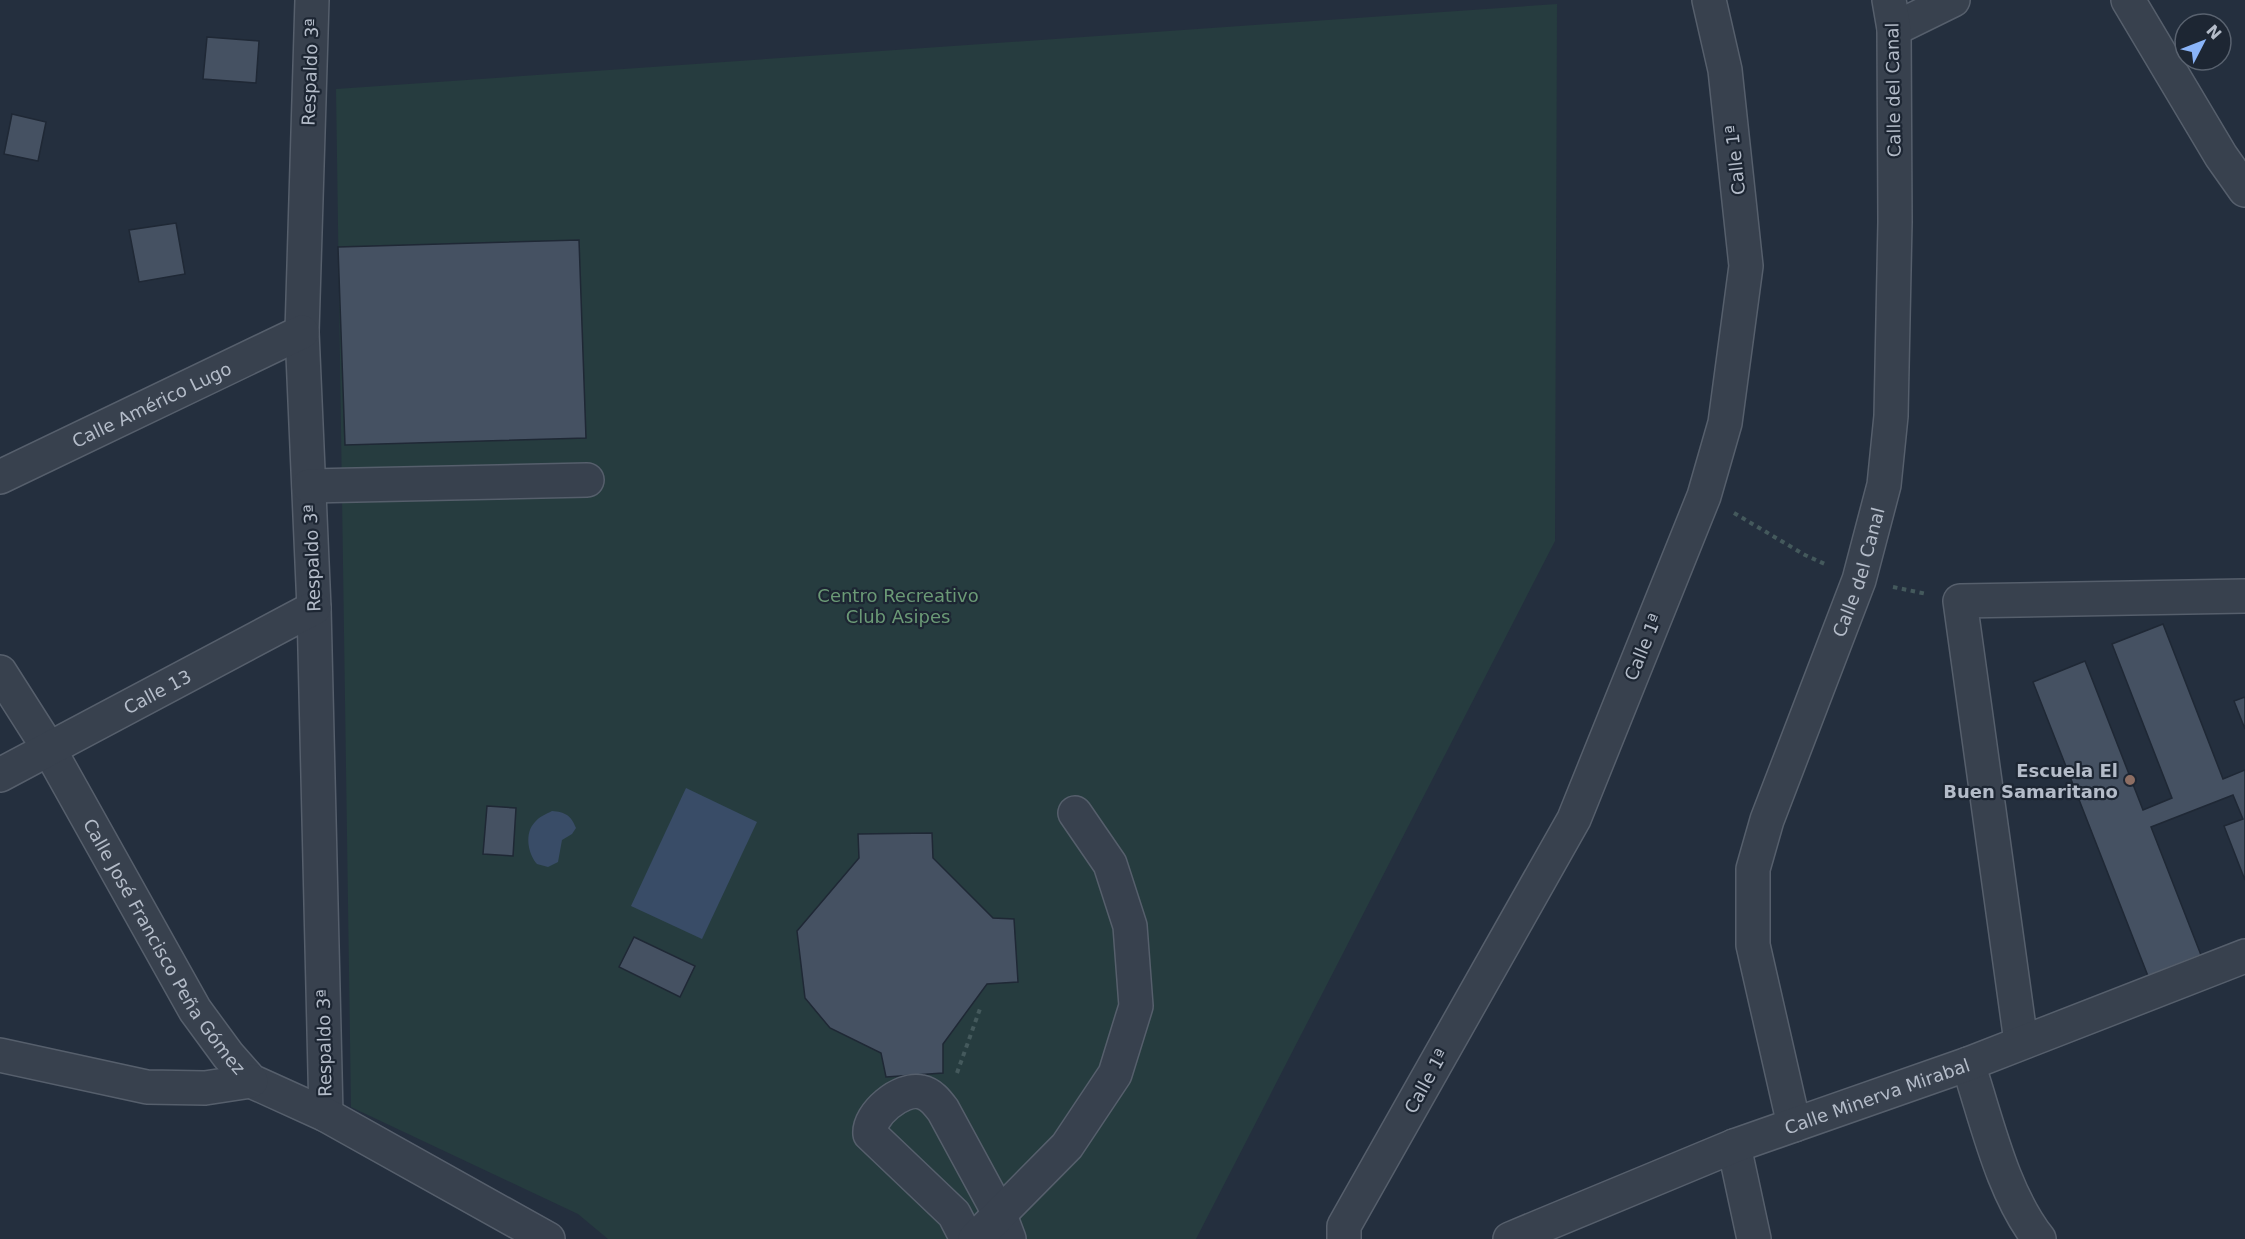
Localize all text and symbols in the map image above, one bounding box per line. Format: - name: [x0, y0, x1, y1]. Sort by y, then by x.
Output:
- north arrow: [2173, 12, 2233, 72]
- street label: Respaldo 3ª: [298, 18, 322, 126]
- text: N: [2202, 21, 2225, 44]
- street label: Calle del Canal: [1881, 22, 1905, 158]
- street label: Calle 1ª: [1721, 124, 1749, 196]
- street label: Calle Américo Lugo: [68, 357, 234, 451]
- street label: Respaldo 3ª: [300, 504, 324, 612]
- street label: Calle del Canal: [1828, 505, 1888, 640]
- park label: Centro Recreativo Club Asipes: [817, 585, 979, 627]
- street label: Calle 1ª: [1620, 610, 1666, 684]
- street label: Calle 13: [120, 665, 194, 718]
- place label: Escuela El Buen Samaritano: [1943, 760, 2118, 802]
- marker: Escuela El Buen Samaritano: [2123, 773, 2137, 787]
- street label: Calle José Francisco Peña Gómez: [79, 815, 250, 1078]
- street label: Respaldo 3ª: [313, 989, 335, 1097]
- street label: Calle 1ª: [1400, 1045, 1452, 1117]
- street label: Calle Minerva Mirabal: [1782, 1054, 1972, 1138]

